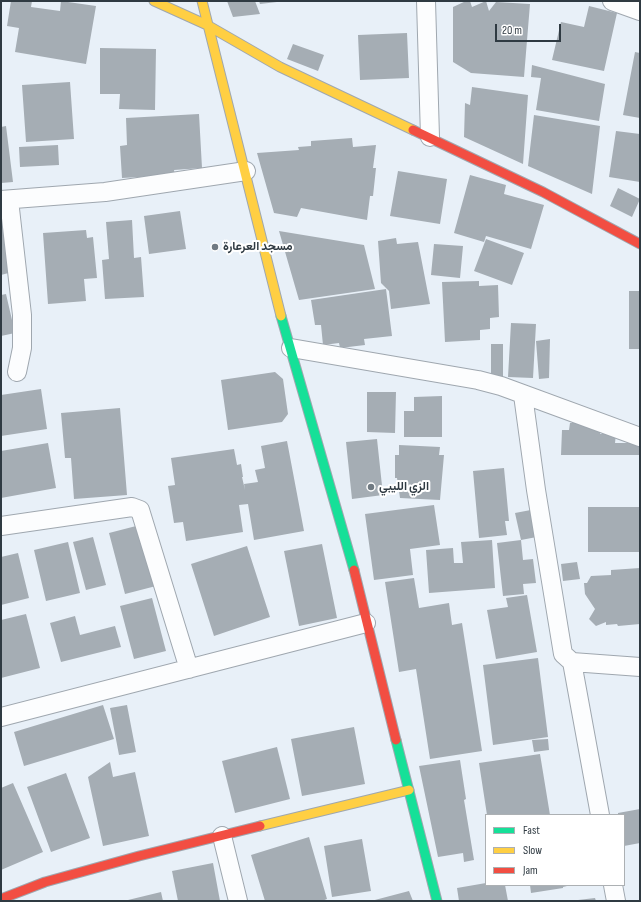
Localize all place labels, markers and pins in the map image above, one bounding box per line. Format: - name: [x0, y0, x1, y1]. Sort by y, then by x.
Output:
- place label: مسجد العرعارة: [223, 240, 293, 254]
- marker: مسجد العرعارة: [210, 242, 220, 252]
- place label: الزي الليبي: [379, 480, 429, 494]
- marker: الزي الليبي: [366, 482, 376, 492]

